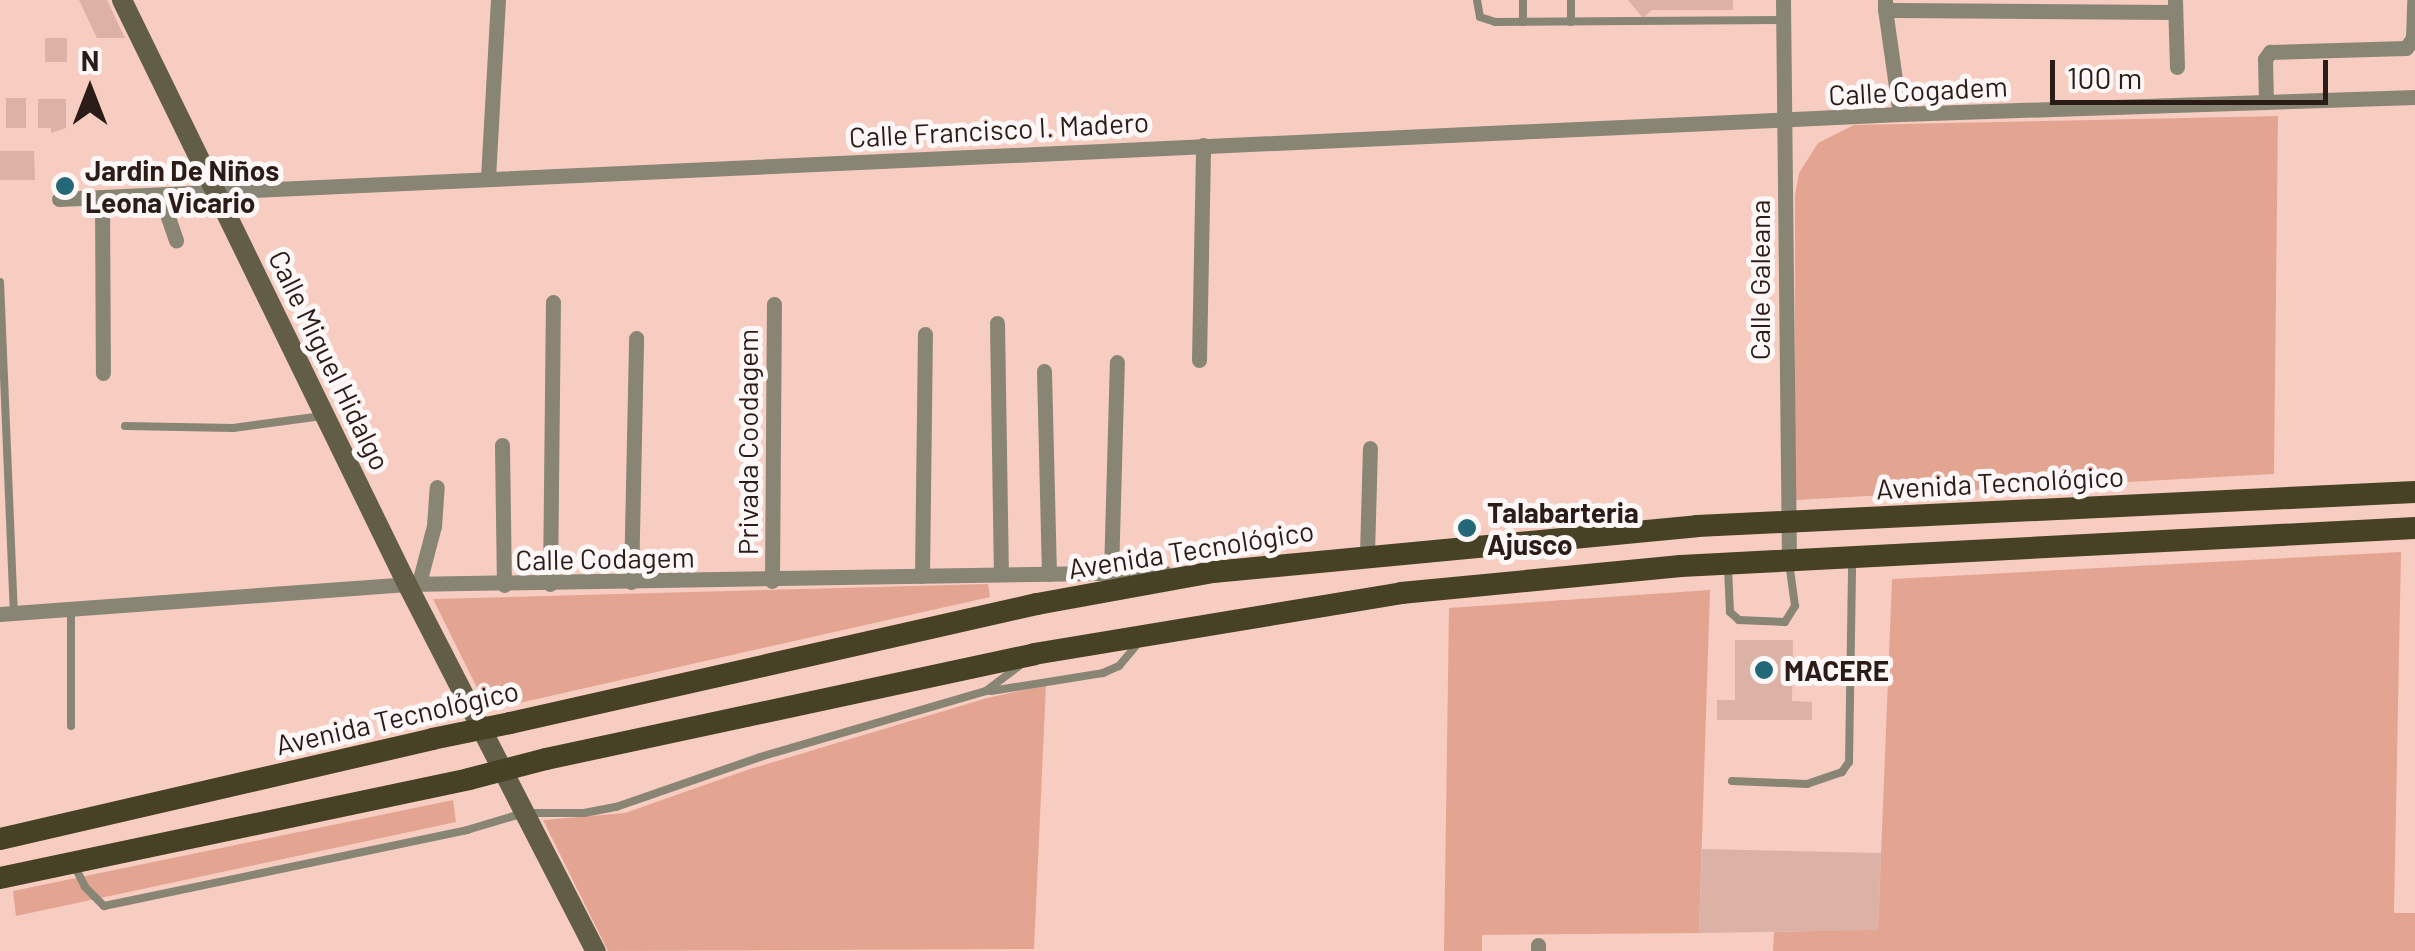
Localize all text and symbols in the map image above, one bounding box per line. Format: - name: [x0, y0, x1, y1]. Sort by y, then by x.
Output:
- north arrow: [40, 40, 140, 140]
- scale bar: [2055, 40, 2332, 102]
- text: N: [81, 43, 99, 77]
- text: 100 m: [2067, 59, 2142, 95]
- street label: Calle Cogadem: [1828, 69, 2008, 111]
- street label: Calle Francisco I. Madero: [848, 104, 1150, 154]
- place label: Jardin De Niños Leona Vicario: [85, 153, 279, 219]
- marker: Jardin De Niños Leona Vicario: [54, 175, 76, 197]
- street label: Calle Galeana: [1742, 200, 1776, 360]
- street label: Calle Miguel Hidalgo: [262, 245, 398, 475]
- street label: Privada Coodagem: [730, 329, 764, 555]
- street label: Avenida Tecnológico: [1875, 459, 2125, 505]
- place label: Talabarteria Ajusco: [1487, 495, 1639, 561]
- street label: Avenida Tecnológico: [1066, 513, 1316, 585]
- marker: Talabarteria Ajusco: [1456, 517, 1478, 539]
- street label: Calle Codagem: [515, 540, 695, 576]
- place label: MACERE: [1784, 653, 1889, 687]
- marker: MACERE: [1753, 659, 1775, 681]
- street label: Avenida Tecnológico: [272, 673, 522, 761]

